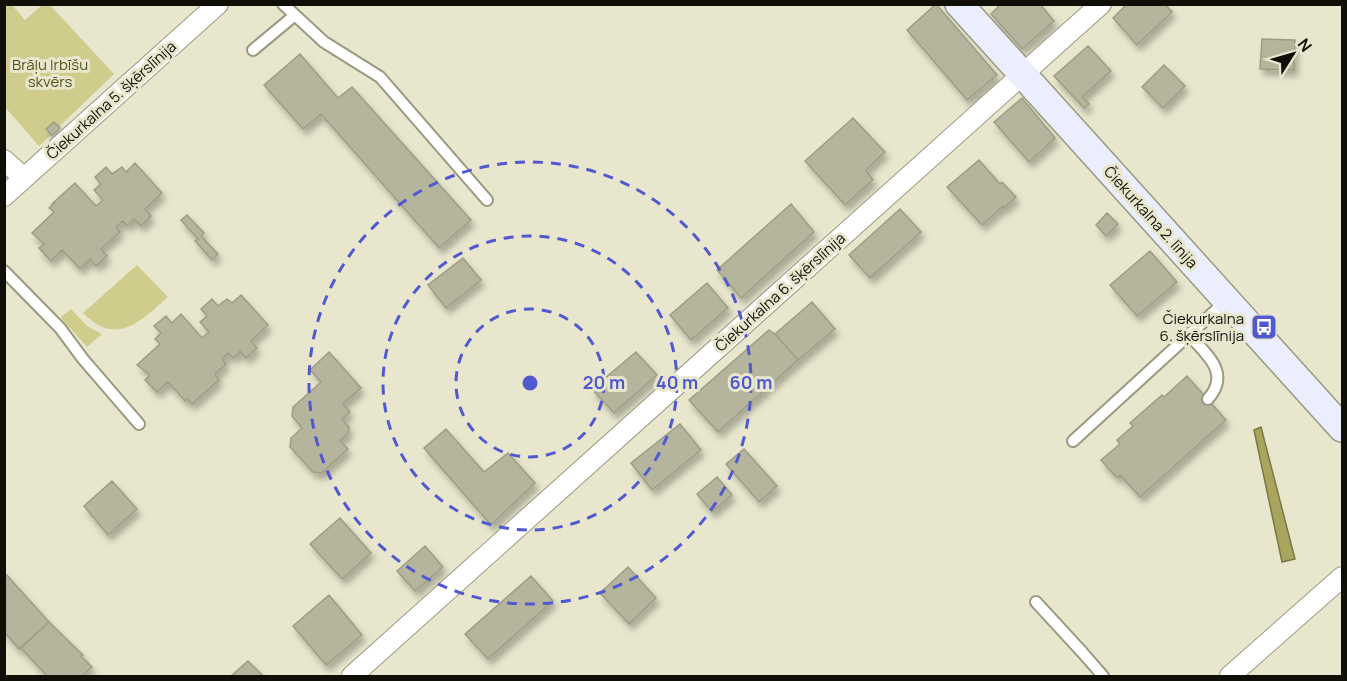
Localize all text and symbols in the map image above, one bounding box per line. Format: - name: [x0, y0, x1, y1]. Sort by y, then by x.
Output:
- north arrow: [1263, 24, 1323, 84]
- text: N: [1293, 34, 1317, 56]
- street label: Čiekurkalna 5. šķērslīnija: [42, 36, 180, 164]
- park label: Brāļu Irbīšu skvērs: [12, 54, 88, 92]
- street label: Čiekurkalna 2. līnija: [1099, 161, 1203, 273]
- street label: Čiekurkalna 6. šķērslīnija: [710, 228, 850, 356]
- place label: Čiekurkalna 6. šķērslīnija: [1160, 308, 1244, 346]
- bus stop icon: Čiekurkalna 6. šķērslīnija: [1249, 312, 1279, 342]
- text: 20 m: [583, 370, 625, 394]
- text: 40 m: [656, 370, 698, 394]
- text: 60 m: [730, 370, 772, 394]
- centre of rings: [520, 373, 540, 393]

